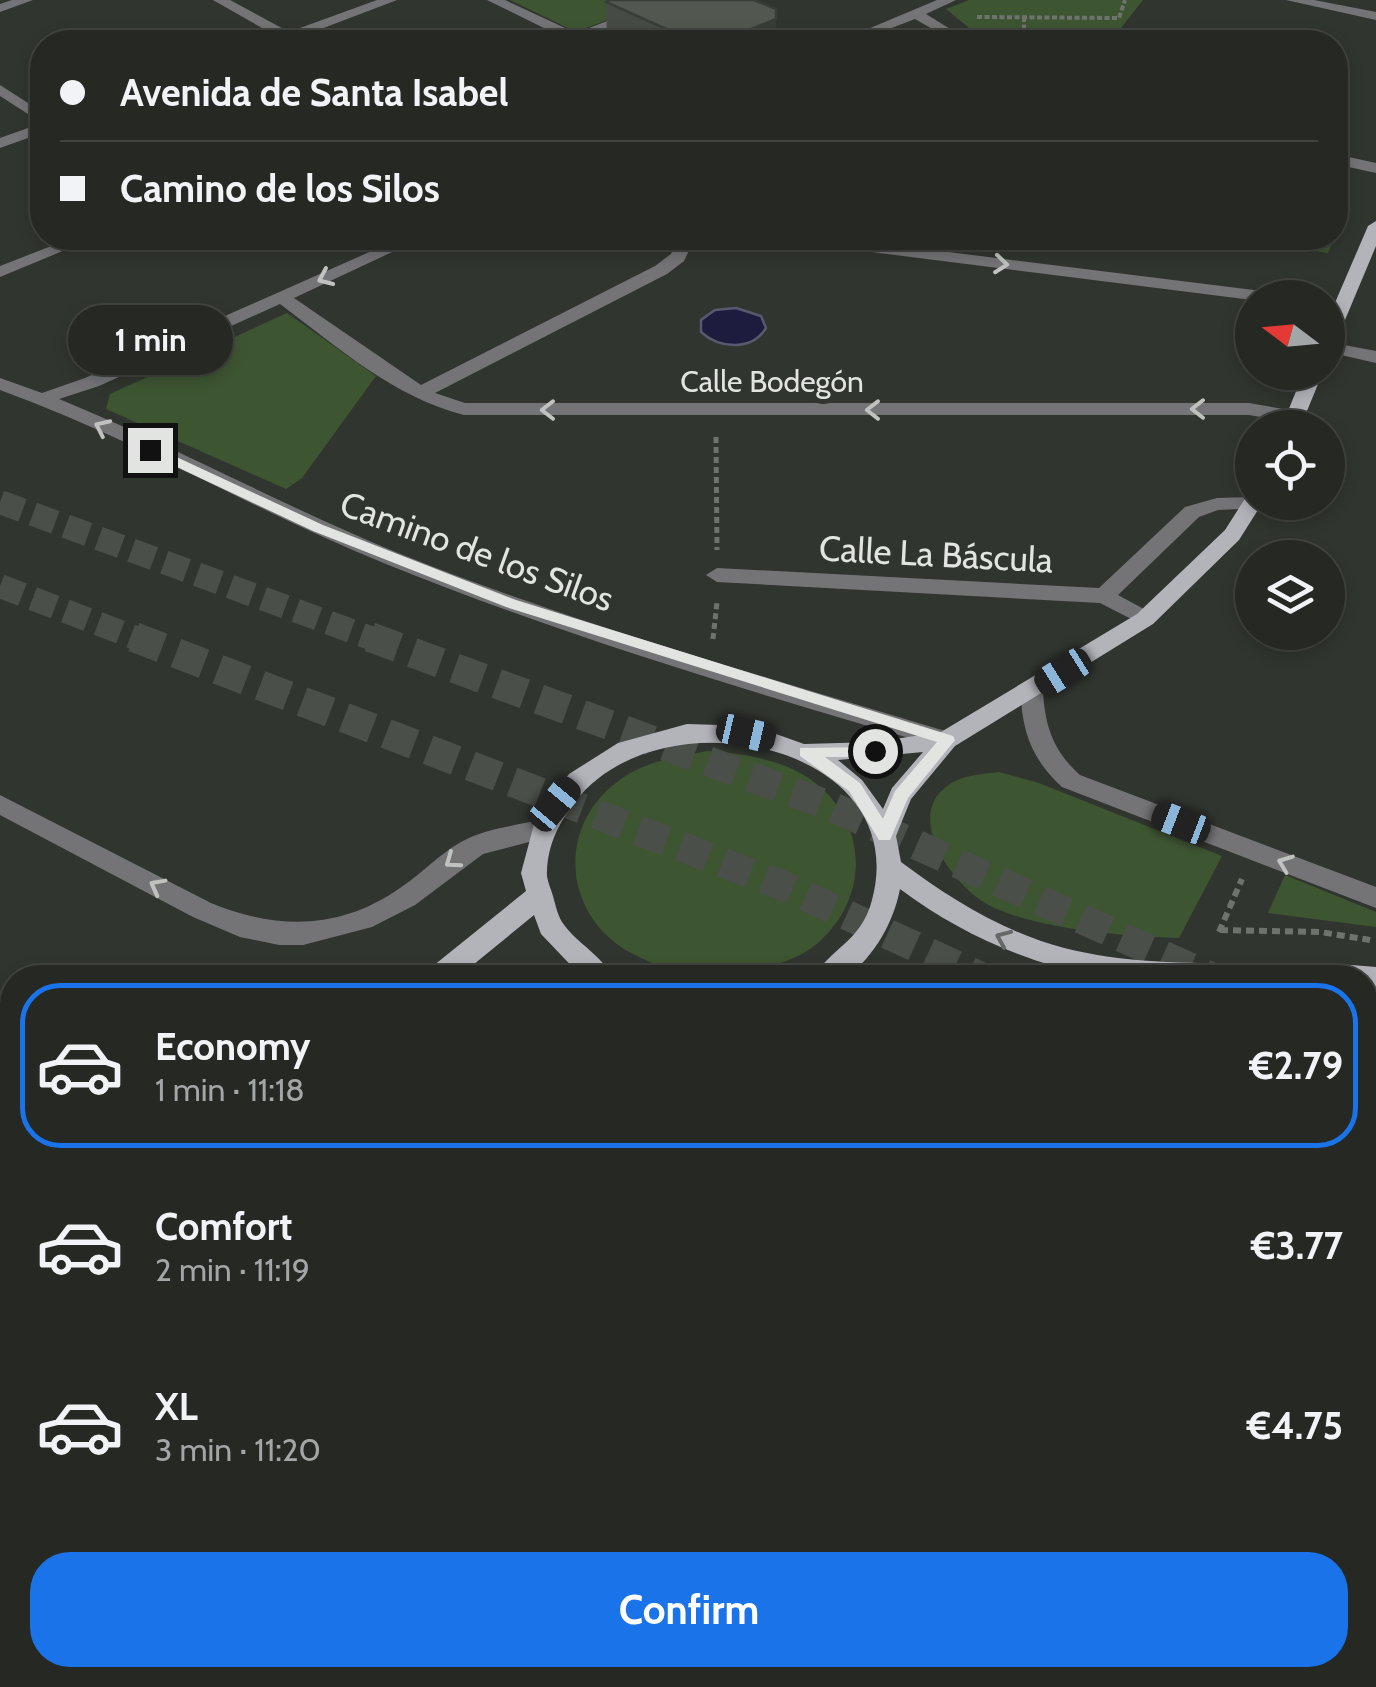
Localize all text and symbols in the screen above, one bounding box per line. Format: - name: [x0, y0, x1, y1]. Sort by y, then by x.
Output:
- text: Avenida de Santa Isabel: [120, 69, 508, 116]
- text: Camino de los Silos: [120, 165, 440, 212]
- one-way arrow: [993, 253, 1009, 274]
- one-way arrow: [317, 265, 335, 285]
- north arrow: [1235, 280, 1345, 390]
- map controls: [1235, 280, 1345, 650]
- callout: 1 min: [68, 305, 232, 375]
- text: 1 min: [114, 320, 187, 359]
- street label: Calle Bodegón: [680, 363, 864, 400]
- one-way arrow: [1190, 398, 1206, 420]
- one-way arrow: [540, 399, 556, 421]
- one-way arrow: [865, 399, 880, 421]
- button: locate: [1235, 410, 1345, 520]
- one-way arrow: [95, 420, 113, 440]
- route end: [128, 428, 173, 473]
- street label: Camino de los Silos: [335, 482, 619, 620]
- street label: Calle La Báscula: [818, 526, 1054, 582]
- button: layers: [1235, 540, 1345, 650]
- car: [1030, 643, 1096, 701]
- car: [713, 712, 779, 754]
- route start: [853, 729, 898, 774]
- car: [524, 771, 586, 837]
- car: [1148, 798, 1214, 848]
- one-way arrow: [445, 849, 463, 867]
- one-way arrow: [1277, 855, 1295, 875]
- one-way arrow: [150, 879, 168, 898]
- one-way arrow: [995, 930, 1013, 950]
- icon: car: [35, 1021, 125, 1111]
- text: Economy: [155, 1023, 310, 1070]
- text: €2.79: [1249, 1042, 1343, 1089]
- text: 1 min · 11:18: [155, 1070, 305, 1109]
- icon: car: [35, 1201, 125, 1291]
- text: Comfort: [155, 1203, 292, 1250]
- text: €3.77: [1251, 1222, 1343, 1269]
- text: 2 min · 11:19: [155, 1250, 310, 1289]
- icon: car: [35, 1381, 125, 1471]
- text: XL: [155, 1383, 198, 1430]
- text: €4.75: [1247, 1402, 1343, 1449]
- text: 3 min · 11:20: [155, 1430, 321, 1469]
- button: Confirm: [30, 1552, 1348, 1667]

